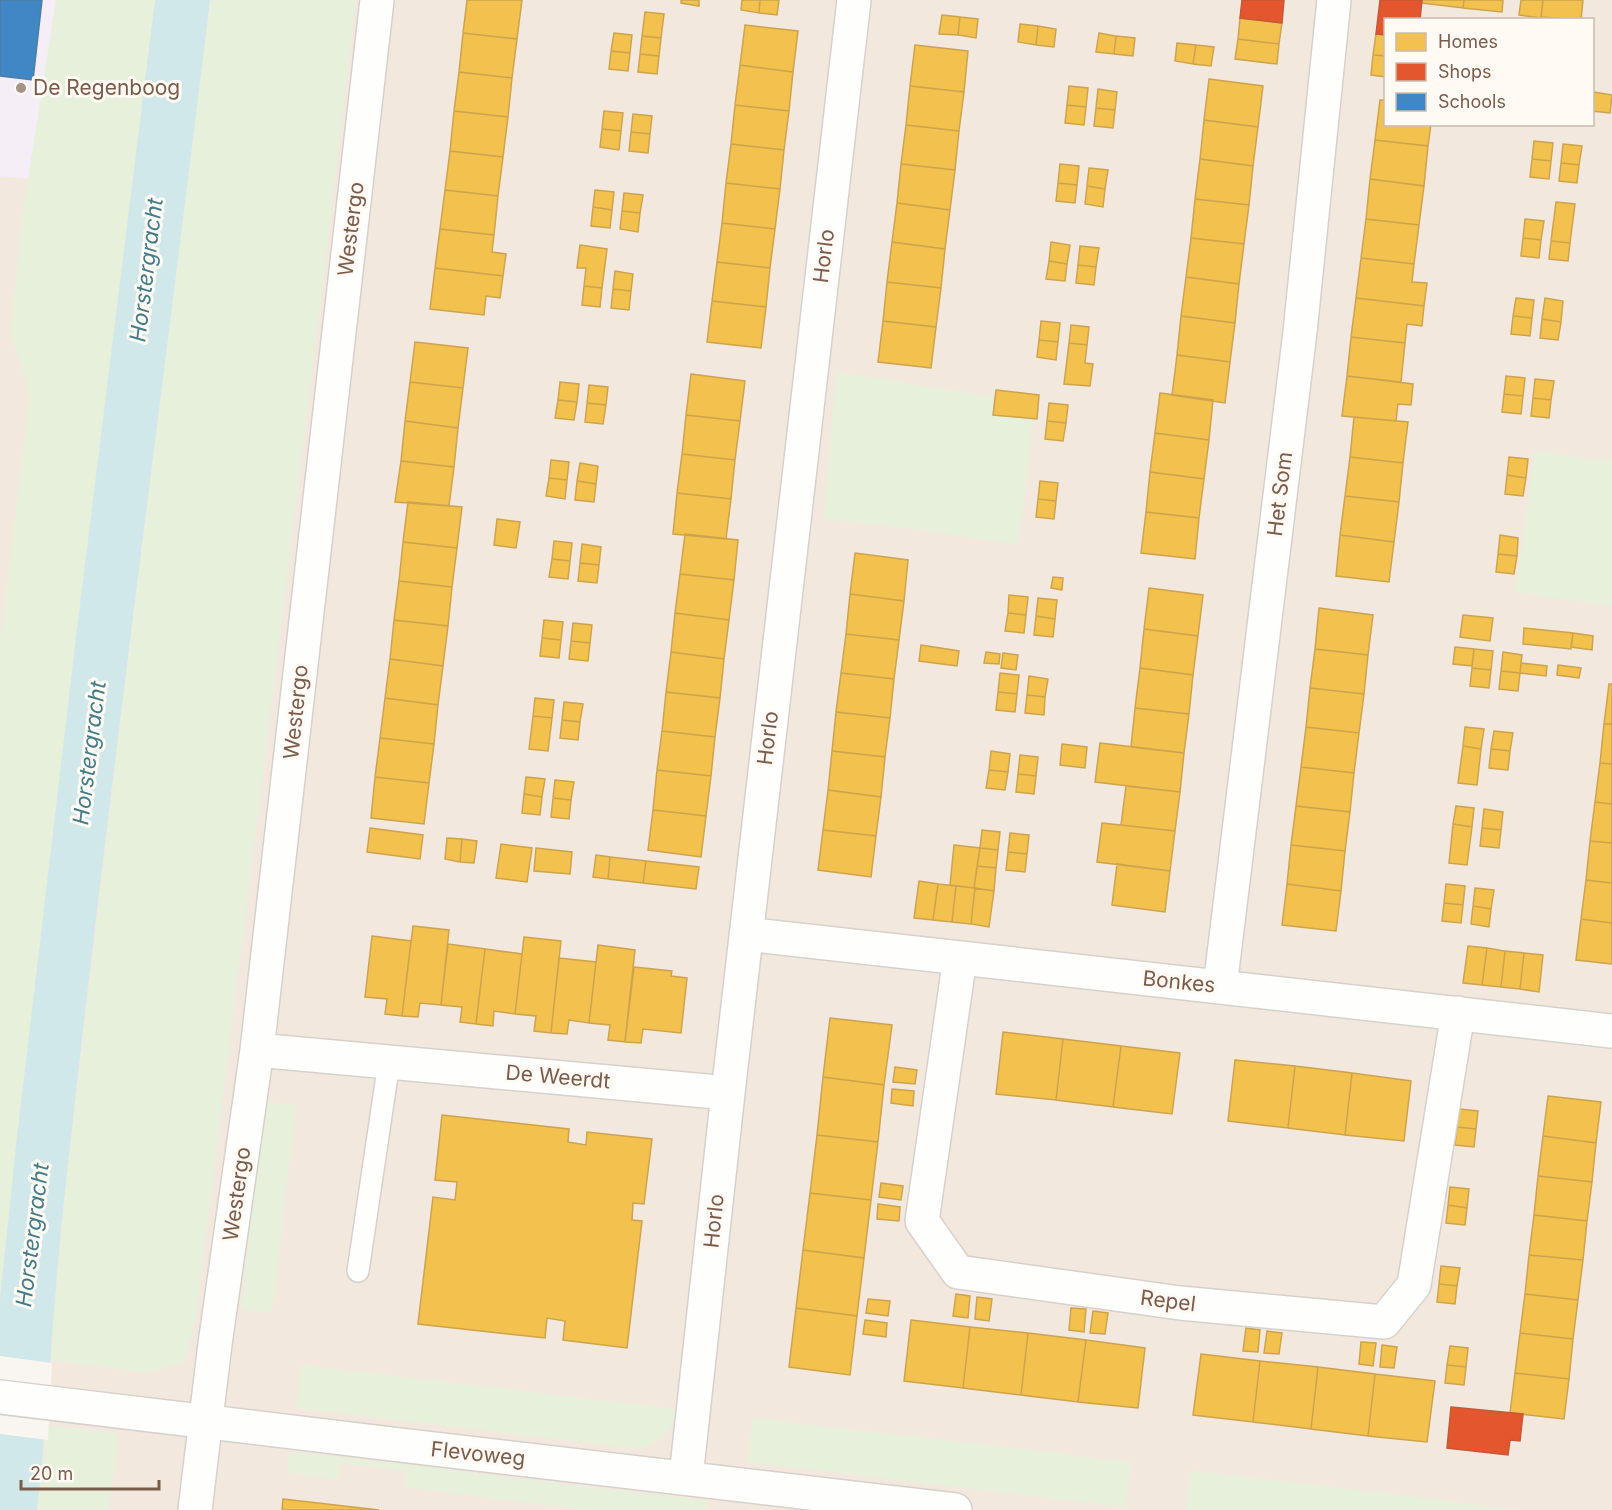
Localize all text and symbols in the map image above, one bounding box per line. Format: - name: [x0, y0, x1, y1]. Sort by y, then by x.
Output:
- legend: [1384, 18, 1594, 126]
- text: Homes: [1438, 31, 1498, 52]
- text: Shops: [1438, 61, 1492, 82]
- place label: De Regenboog: [33, 75, 180, 100]
- marker: De Regenboog: [14, 81, 28, 95]
- text: Schools: [1438, 91, 1506, 112]
- street label: Westergo: [332, 180, 369, 278]
- water label: Horstergracht: [124, 196, 168, 343]
- street label: Horlo: [808, 228, 839, 284]
- street label: Het Som: [1262, 450, 1297, 538]
- street label: Westergo: [278, 663, 313, 760]
- water label: Horstergracht: [67, 679, 111, 826]
- street label: Horlo: [752, 710, 783, 766]
- street label: Bonkes: [1141, 965, 1217, 998]
- street label: De Weerdt: [505, 1059, 612, 1094]
- street label: Westergo: [218, 1145, 255, 1243]
- water label: Horstergracht: [10, 1161, 54, 1308]
- street label: Horlo: [698, 1193, 729, 1249]
- street label: Repel: [1139, 1285, 1197, 1316]
- street label: Flevoweg: [430, 1436, 527, 1471]
- scale bar: [21, 1453, 159, 1491]
- text: 20 m: [30, 1463, 73, 1484]

